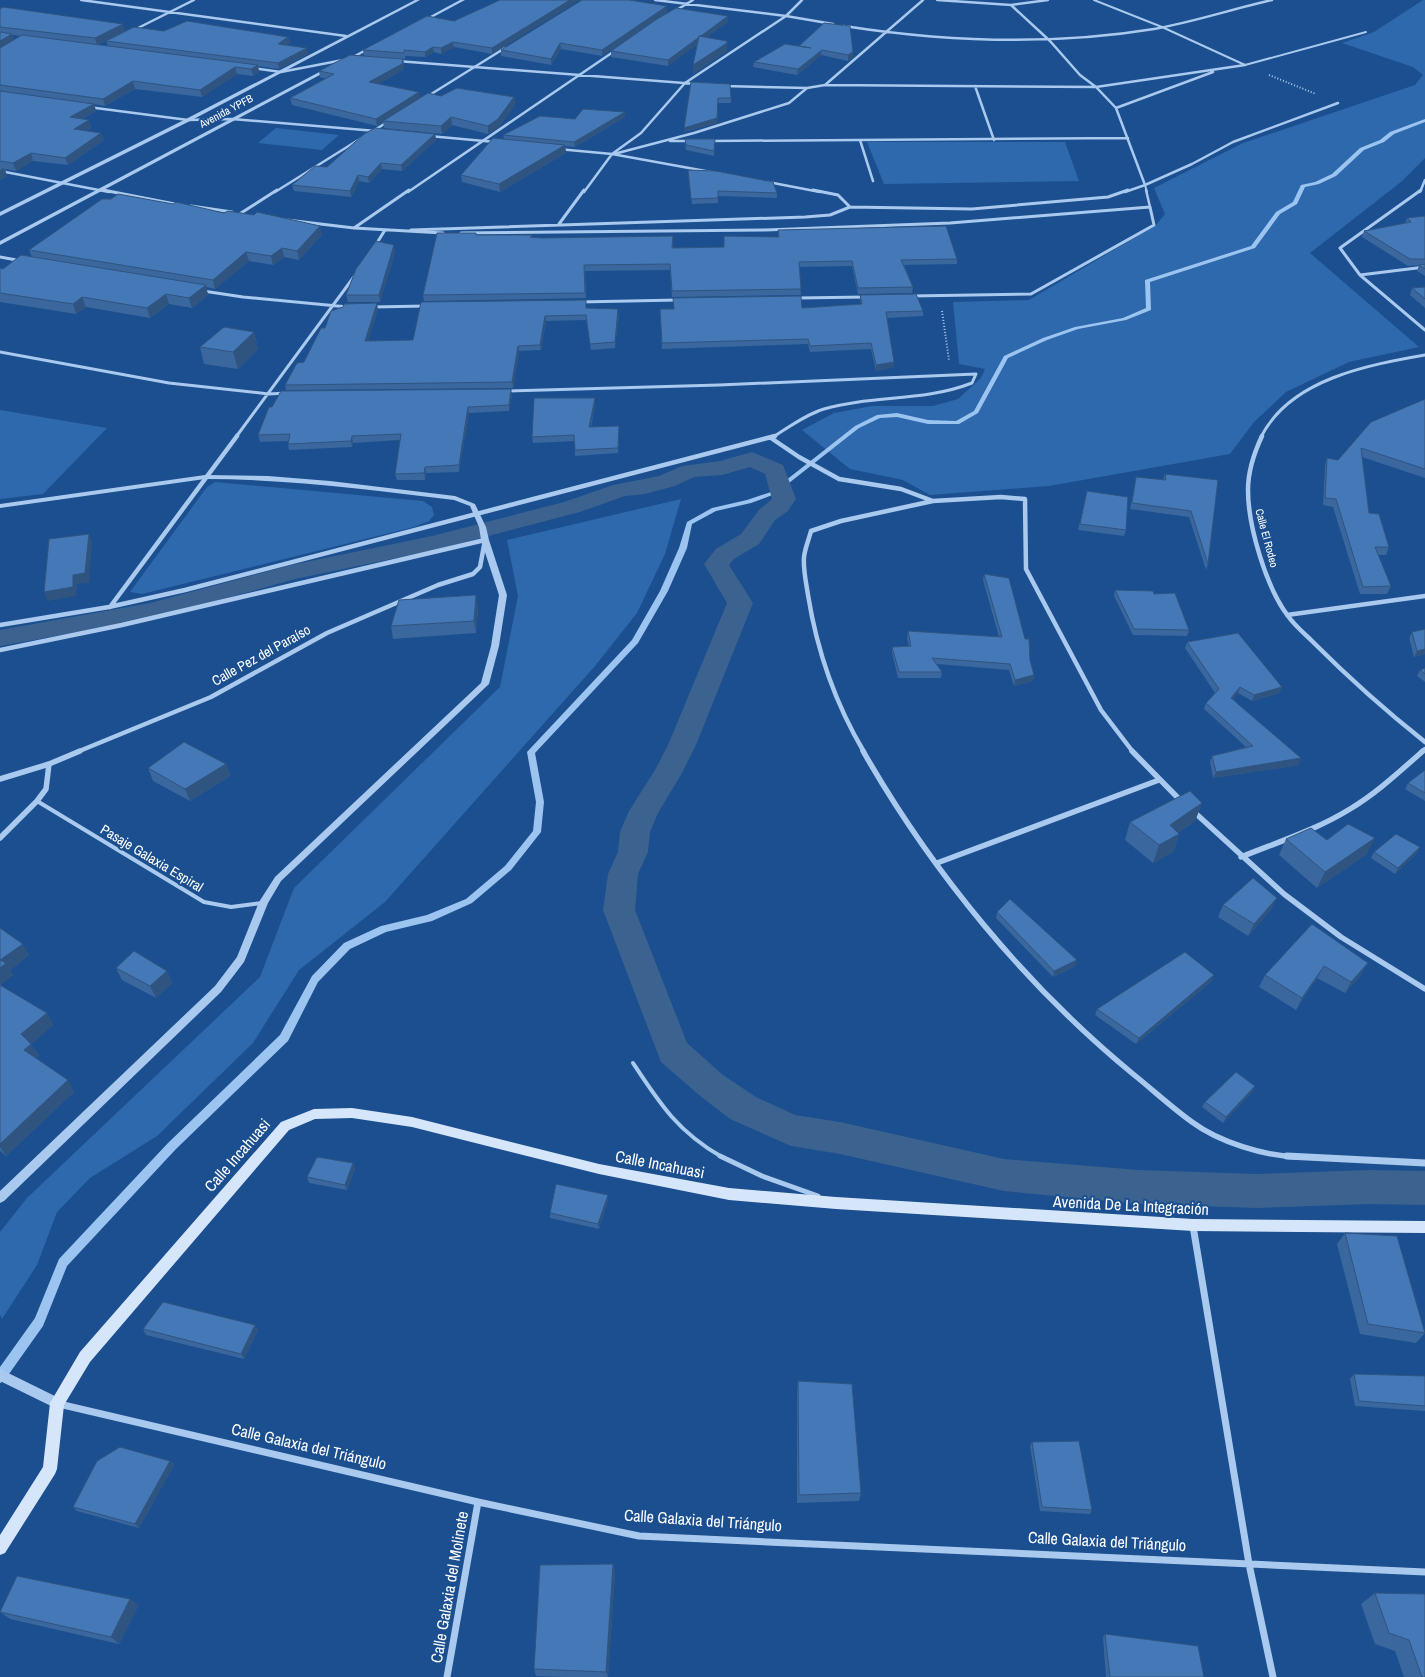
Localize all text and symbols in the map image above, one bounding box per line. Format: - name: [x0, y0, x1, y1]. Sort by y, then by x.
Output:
- street label: Avenida YPFB: [196, 91, 255, 131]
- street label: Calle El Rodeo: [1252, 507, 1282, 569]
- street label: Calle Pez del Paraíso: [208, 620, 314, 690]
- street label: Pasaje Galaxia Espiral: [97, 820, 207, 896]
- street label: Calle Incahuasi: [199, 1114, 275, 1196]
- street label: Calle Incahuasi: [614, 1145, 706, 1183]
- street label: Avenida De La Integración: [1052, 1190, 1209, 1220]
- street label: Calle Galaxia del Triángulo: [229, 1417, 389, 1475]
- street label: Calle Galaxia del Triángulo: [623, 1504, 783, 1536]
- street label: Calle Galaxia del Molinete: [425, 1509, 473, 1665]
- street label: Calle Galaxia del Triángulo: [1027, 1526, 1187, 1556]

